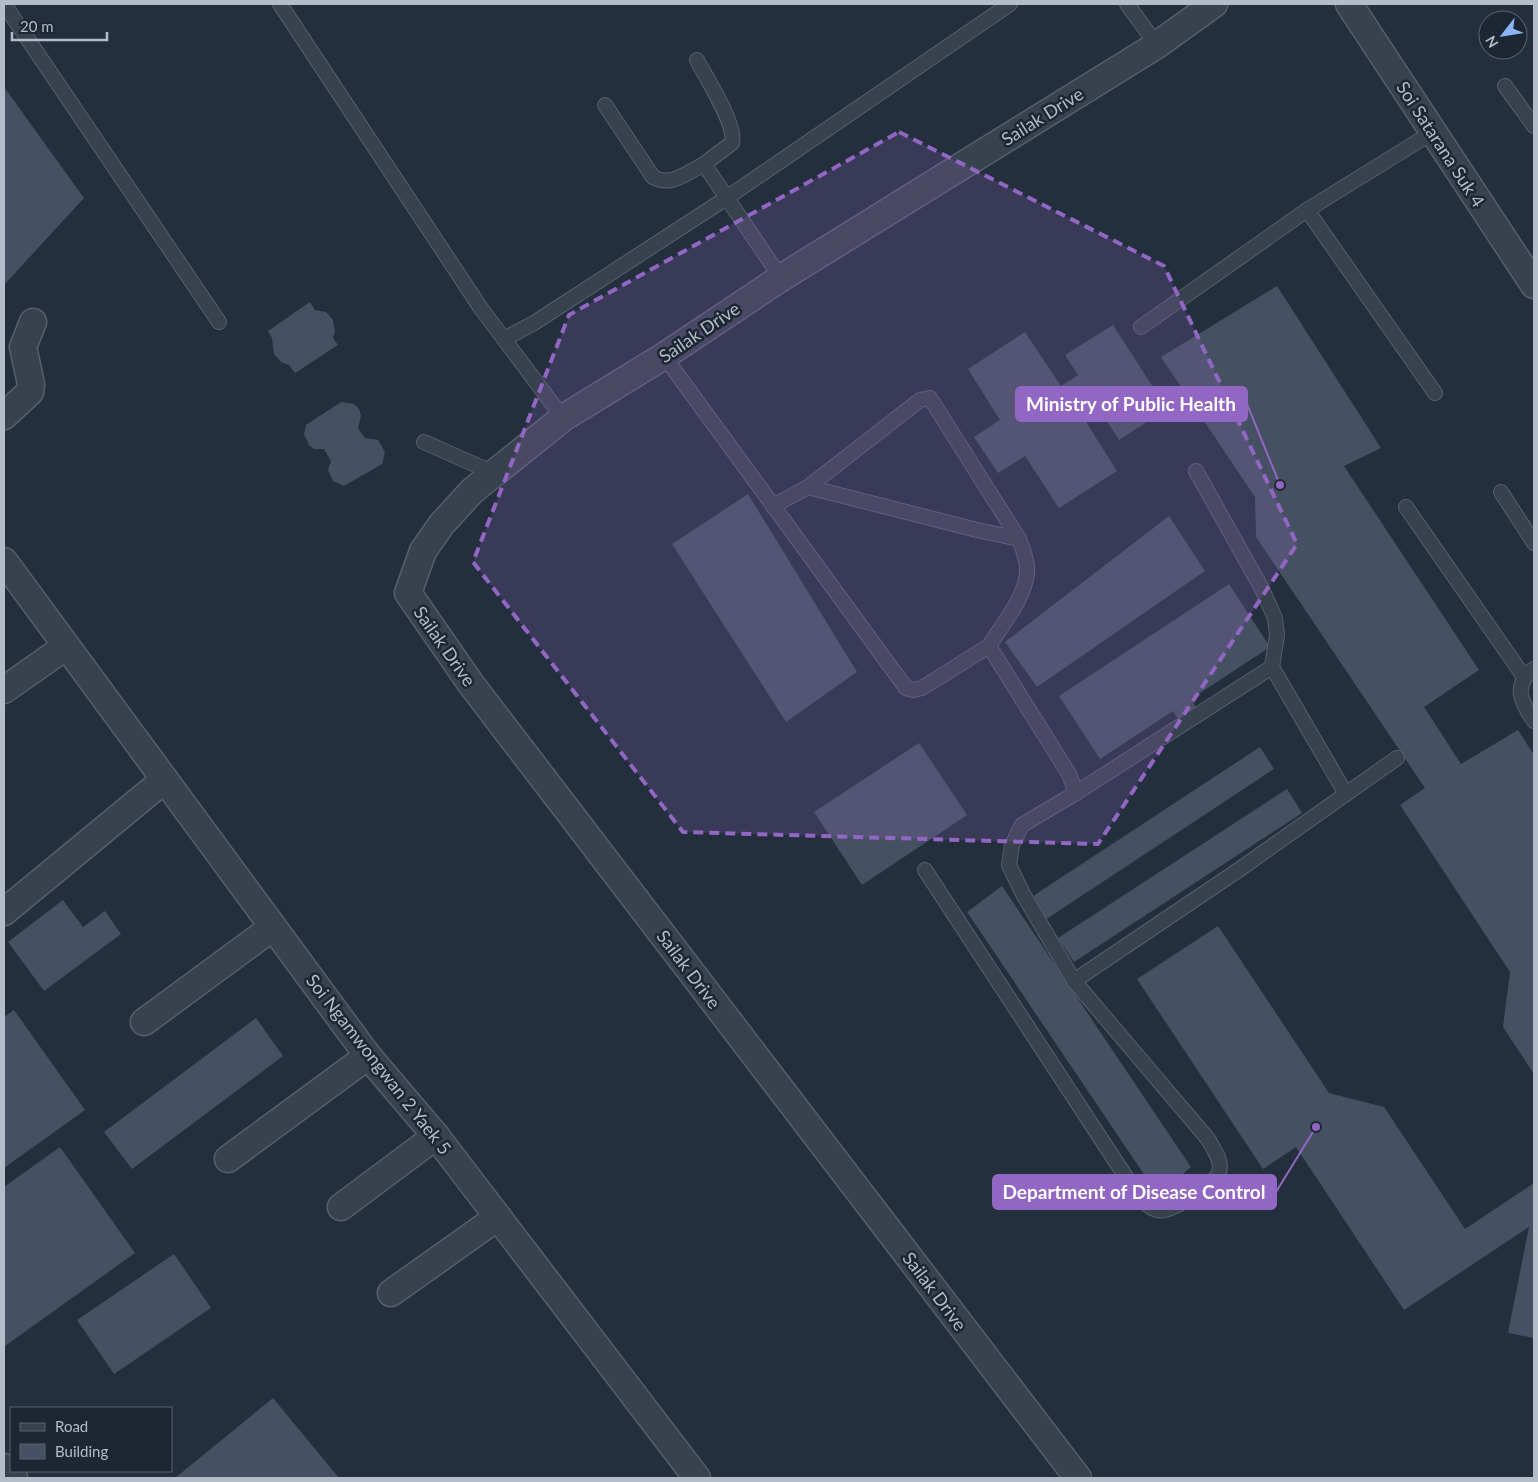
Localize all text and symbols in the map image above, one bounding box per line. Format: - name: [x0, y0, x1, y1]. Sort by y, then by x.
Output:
- scale bar: [12, 10, 108, 42]
- north arrow: [1478, 10, 1528, 60]
- text: 20 m: [20, 17, 54, 35]
- text: N: [1481, 33, 1501, 51]
- street label: Soi Satarana Suk 4: [1392, 77, 1490, 211]
- street label: Sailak Drive: [997, 82, 1087, 150]
- street label: Sailak Drive: [654, 297, 744, 367]
- callout: Ministry of Public Health: [1016, 387, 1247, 421]
- text: Ministry of Public Health: [1026, 392, 1236, 415]
- street label: Sailak Drive: [409, 602, 481, 690]
- street label: Sailak Drive: [652, 925, 726, 1013]
- street label: Soi Ngamwongwan 2 Yaek 5: [302, 969, 456, 1159]
- callout: Department of Disease Control: [993, 1175, 1276, 1209]
- text: Department of Disease Control: [1003, 1180, 1265, 1203]
- street label: Sailak Drive: [898, 1247, 972, 1335]
- legend: [10, 1407, 172, 1472]
- text: Road: [55, 1417, 88, 1435]
- text: Building: [55, 1442, 108, 1460]

